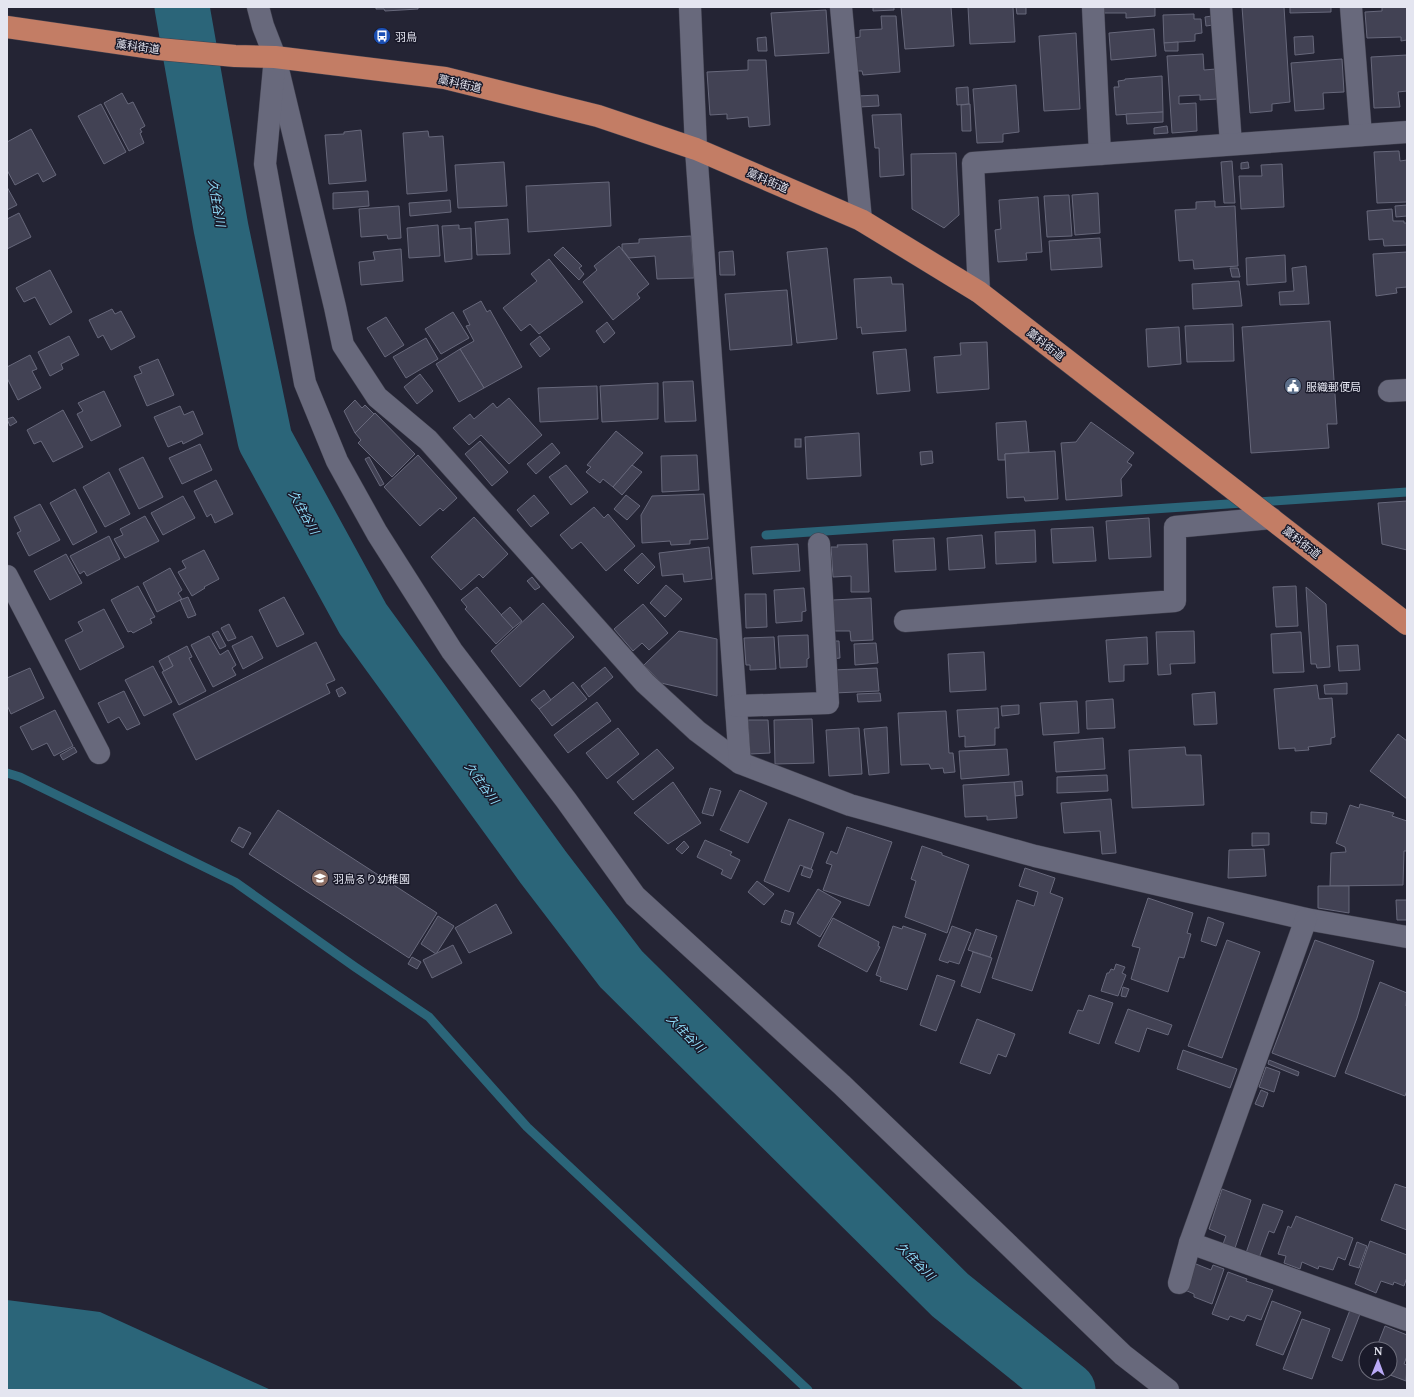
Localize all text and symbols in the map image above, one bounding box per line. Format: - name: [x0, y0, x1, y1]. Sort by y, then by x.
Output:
- bus stop icon: 羽鳥: [372, 26, 392, 46]
- place label: 羽鳥: [395, 29, 417, 44]
- street label: 藁科街道: [115, 36, 161, 56]
- street label: 藁科街道: [437, 71, 483, 95]
- street label: 藁科街道: [745, 165, 791, 195]
- water label: 久住谷川: [204, 178, 230, 230]
- street label: 藁科街道: [1024, 325, 1068, 363]
- public building icon: 服織郵便局: [1283, 376, 1303, 396]
- place label: 服織郵便局: [1306, 379, 1361, 394]
- water label: 久住谷川: [285, 487, 324, 539]
- street label: 藁科街道: [1280, 523, 1324, 561]
- water label: 久住谷川: [461, 759, 504, 809]
- school or university icon: 羽鳥るり幼稚園: [310, 868, 330, 888]
- place label: 羽鳥るり幼稚園: [333, 871, 410, 886]
- water label: 久住谷川: [663, 1010, 710, 1057]
- water label: 久住谷川: [893, 1238, 940, 1285]
- north arrow: [1358, 1341, 1398, 1381]
- text: N: [1374, 1343, 1383, 1358]

